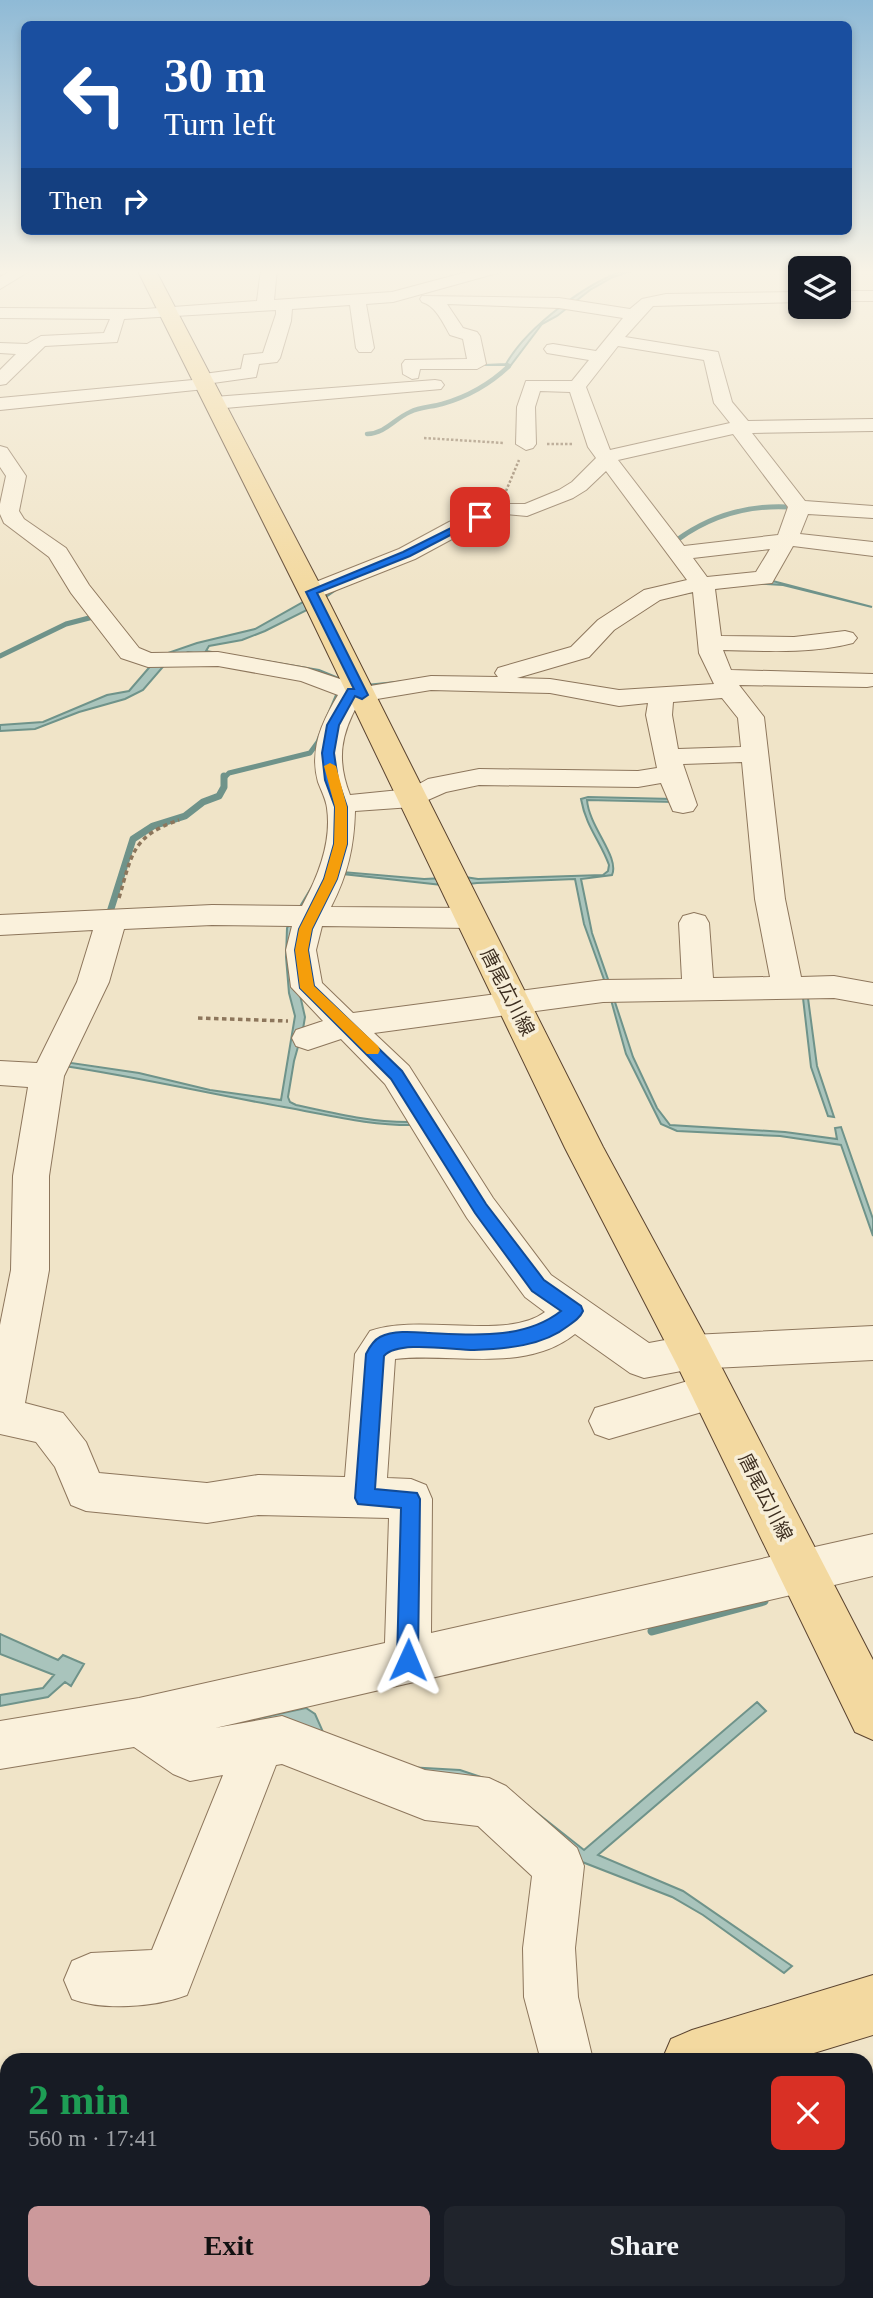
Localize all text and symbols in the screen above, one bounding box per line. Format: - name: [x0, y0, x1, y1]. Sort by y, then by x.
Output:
- text: 30 m: [164, 48, 266, 103]
- icon: left: [49, 49, 140, 140]
- text: Turn left: [164, 106, 276, 142]
- icon: right: [116, 182, 154, 220]
- text: Then: [49, 186, 102, 215]
- map controls: [788, 256, 851, 319]
- button: layers: [788, 256, 851, 319]
- pin: [450, 487, 510, 547]
- icon: arrive: [461, 498, 499, 536]
- street label: 唐尾広川線: [477, 945, 538, 1039]
- street label: 唐尾広川線: [735, 1450, 796, 1544]
- position arrow: [371, 1623, 445, 1697]
- button: close: [771, 2076, 845, 2150]
- text: 2 min: [28, 2077, 130, 2123]
- text: 560 m · 17:41: [28, 2126, 158, 2151]
- button: Exit: [28, 2206, 430, 2286]
- button: Share: [444, 2206, 845, 2286]

